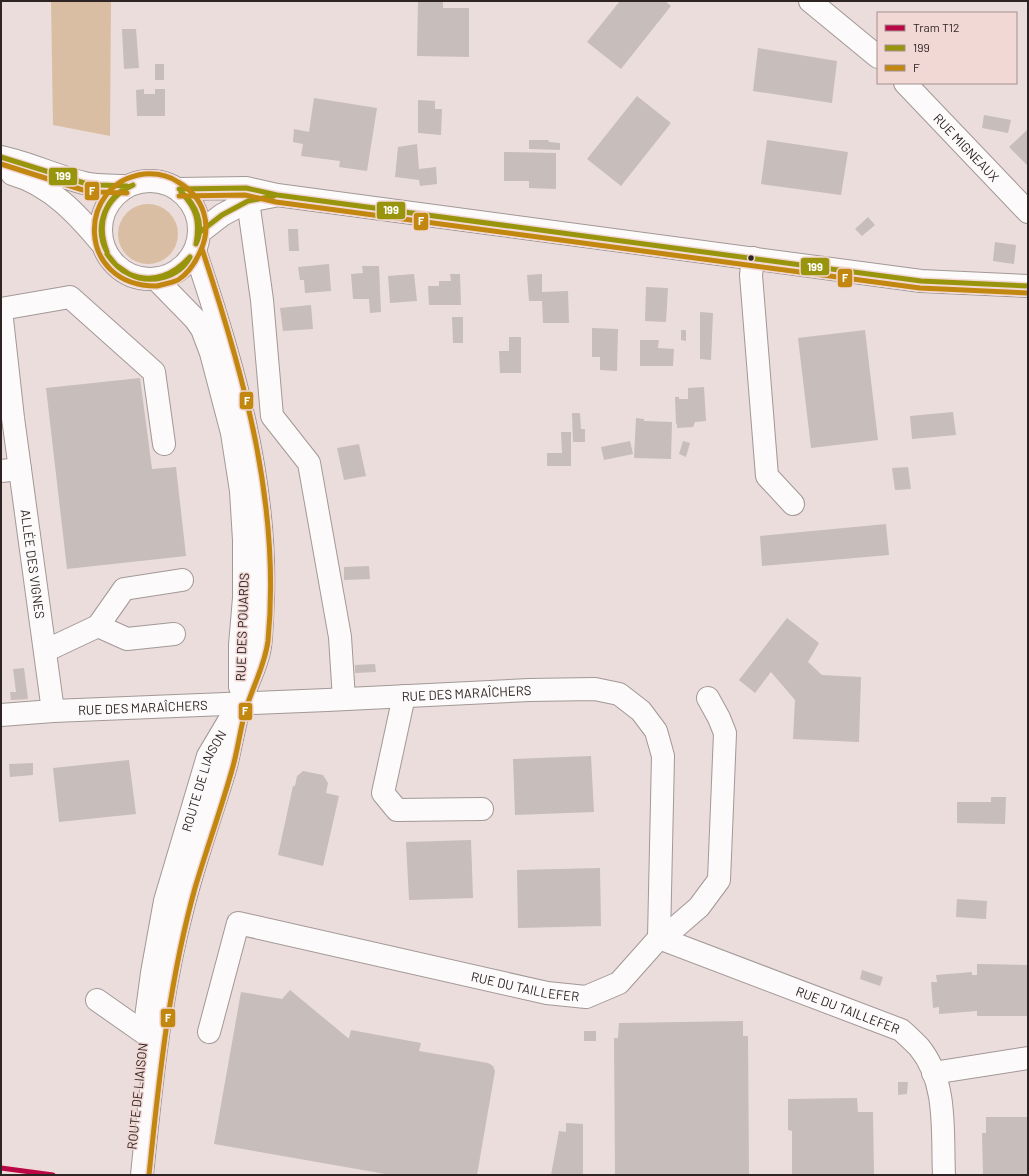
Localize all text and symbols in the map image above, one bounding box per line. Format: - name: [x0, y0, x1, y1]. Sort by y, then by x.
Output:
- legend: [877, 12, 1017, 84]
- text: Tram T12: [913, 20, 959, 34]
- text: 199: [913, 40, 930, 54]
- text: F: [913, 60, 920, 74]
- street label: RUE MIGNEAUX: [930, 110, 1003, 185]
- line badge: 199: [48, 167, 78, 186]
- text: 199: [55, 169, 71, 182]
- line badge: F: [84, 181, 100, 201]
- text: F: [89, 184, 95, 197]
- line badge: 199: [376, 201, 406, 220]
- text: 199: [383, 203, 399, 216]
- line badge: F: [413, 212, 429, 231]
- text: F: [418, 214, 424, 227]
- unlabelled marker: [746, 253, 756, 263]
- line badge: 199: [800, 257, 830, 276]
- text: 199: [807, 260, 823, 273]
- line badge: F: [837, 268, 853, 288]
- text: F: [842, 271, 848, 284]
- line badge: F: [239, 391, 254, 410]
- text: F: [244, 394, 250, 407]
- street label: ALLÉE DES VIGNES: [18, 508, 48, 620]
- street label: RUE DES POUARDS: [232, 572, 252, 682]
- street label: RUE DES MARAÎCHERS: [401, 682, 532, 704]
- street label: RUE DES MARAÎCHERS: [78, 697, 208, 718]
- line badge: F: [238, 702, 253, 721]
- text: F: [242, 704, 248, 717]
- street label: ROUTE DE LIAISON: [178, 727, 230, 834]
- street label: RUE DU TAILLEFER: [470, 968, 580, 1004]
- street label: RUE DU TAILLEFER: [794, 983, 902, 1037]
- line badge: F: [160, 1008, 176, 1028]
- text: F: [165, 1011, 171, 1024]
- street label: ROUTE DE LIAISON: [123, 1042, 151, 1150]

